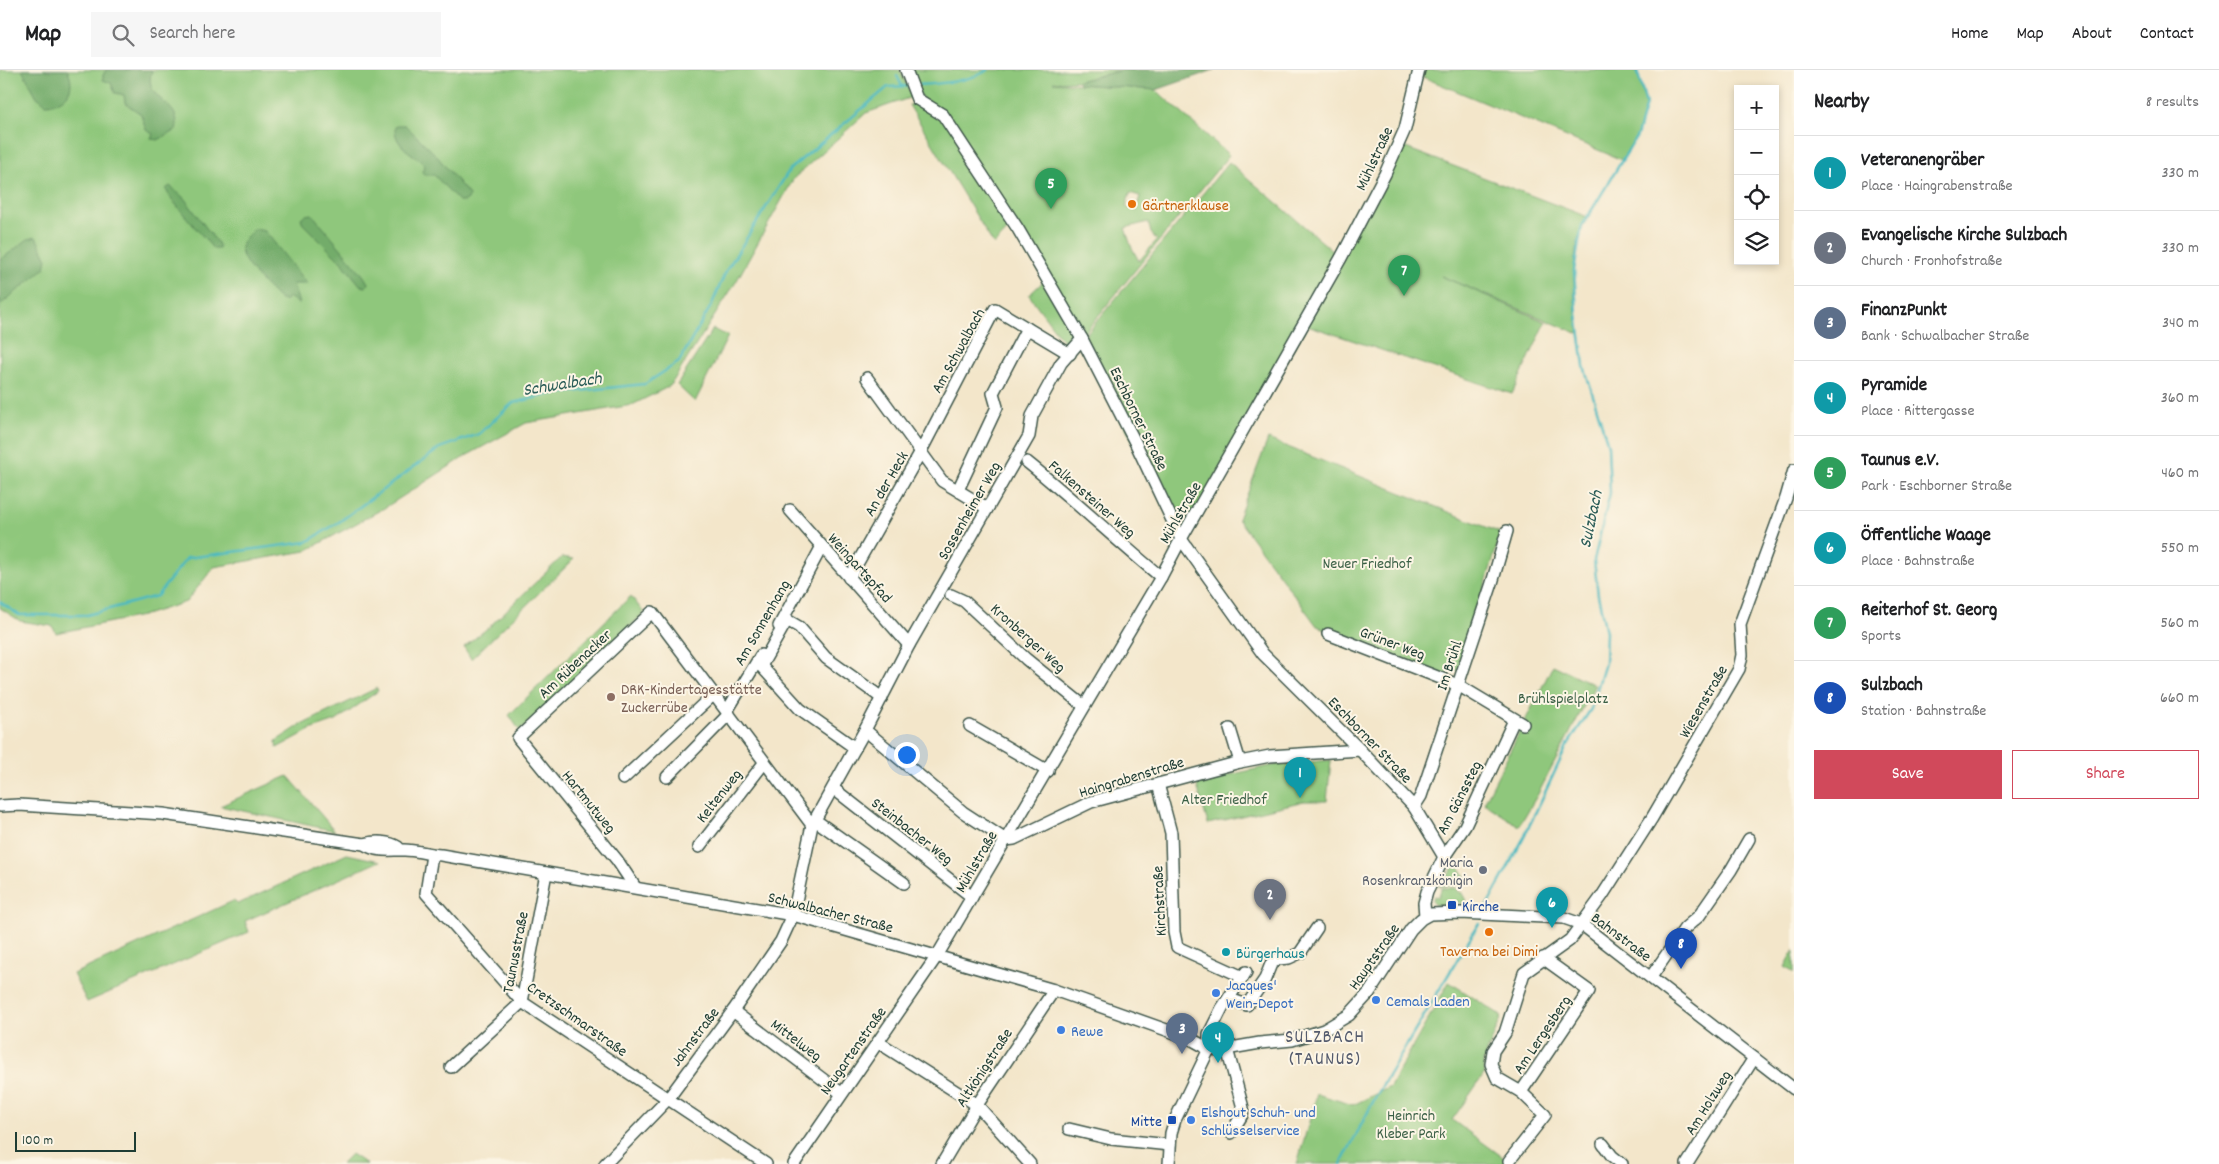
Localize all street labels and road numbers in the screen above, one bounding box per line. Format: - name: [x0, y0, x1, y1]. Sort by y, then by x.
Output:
- street label: Mühlstraße: [1350, 123, 1400, 195]
- street label: Am Schwalbach: [926, 305, 992, 398]
- street label: Eschborner Straße: [1103, 363, 1173, 475]
- street label: An der Heck: [859, 447, 915, 521]
- street label: Falkensteiner Weg: [1043, 455, 1140, 544]
- street label: Sossenheimer Weg: [933, 458, 1008, 565]
- street label: Mühlstraße: [1154, 478, 1208, 549]
- street label: Weingartspfad: [821, 528, 897, 609]
- street label: Am Sonnenhang: [729, 576, 797, 671]
- street label: Kronberger Weg: [984, 599, 1070, 679]
- street label: Grüner Weg: [1356, 621, 1428, 667]
- street label: Am Rübenacker: [534, 625, 618, 705]
- street label: Im Brühl: [1432, 638, 1469, 694]
- street label: Wiesenstraße: [1674, 661, 1734, 743]
- street label: Eschborner Straße: [1322, 692, 1417, 789]
- street label: Haingrabenstraße: [1076, 752, 1187, 805]
- street label: Am Gänssteg: [1432, 757, 1489, 839]
- street label: Keltenweg: [692, 765, 748, 828]
- street label: Hartmutweg: [555, 766, 621, 839]
- street label: Steinbacher Weg: [866, 793, 957, 871]
- street label: Mühlstraße: [950, 827, 1004, 898]
- street label: Kirchstraße: [1147, 865, 1174, 937]
- street label: Schwalbacher Straße: [765, 887, 895, 940]
- street label: Bahnstraße: [1585, 908, 1656, 968]
- street label: Taunusstraße: [497, 910, 536, 995]
- street label: Hauptstraße: [1344, 919, 1406, 995]
- street label: Cretzschmarstraße: [521, 977, 632, 1063]
- street label: Am Lergesberg: [1508, 991, 1578, 1079]
- street label: Jahnstraße: [666, 1003, 726, 1072]
- street label: Neugartenstraße: [815, 1003, 893, 1100]
- street label: Mittelweg: [765, 1014, 826, 1068]
- street label: Altkönigstraße: [951, 1024, 1019, 1112]
- street label: Am Holzweg: [1680, 1066, 1738, 1140]

